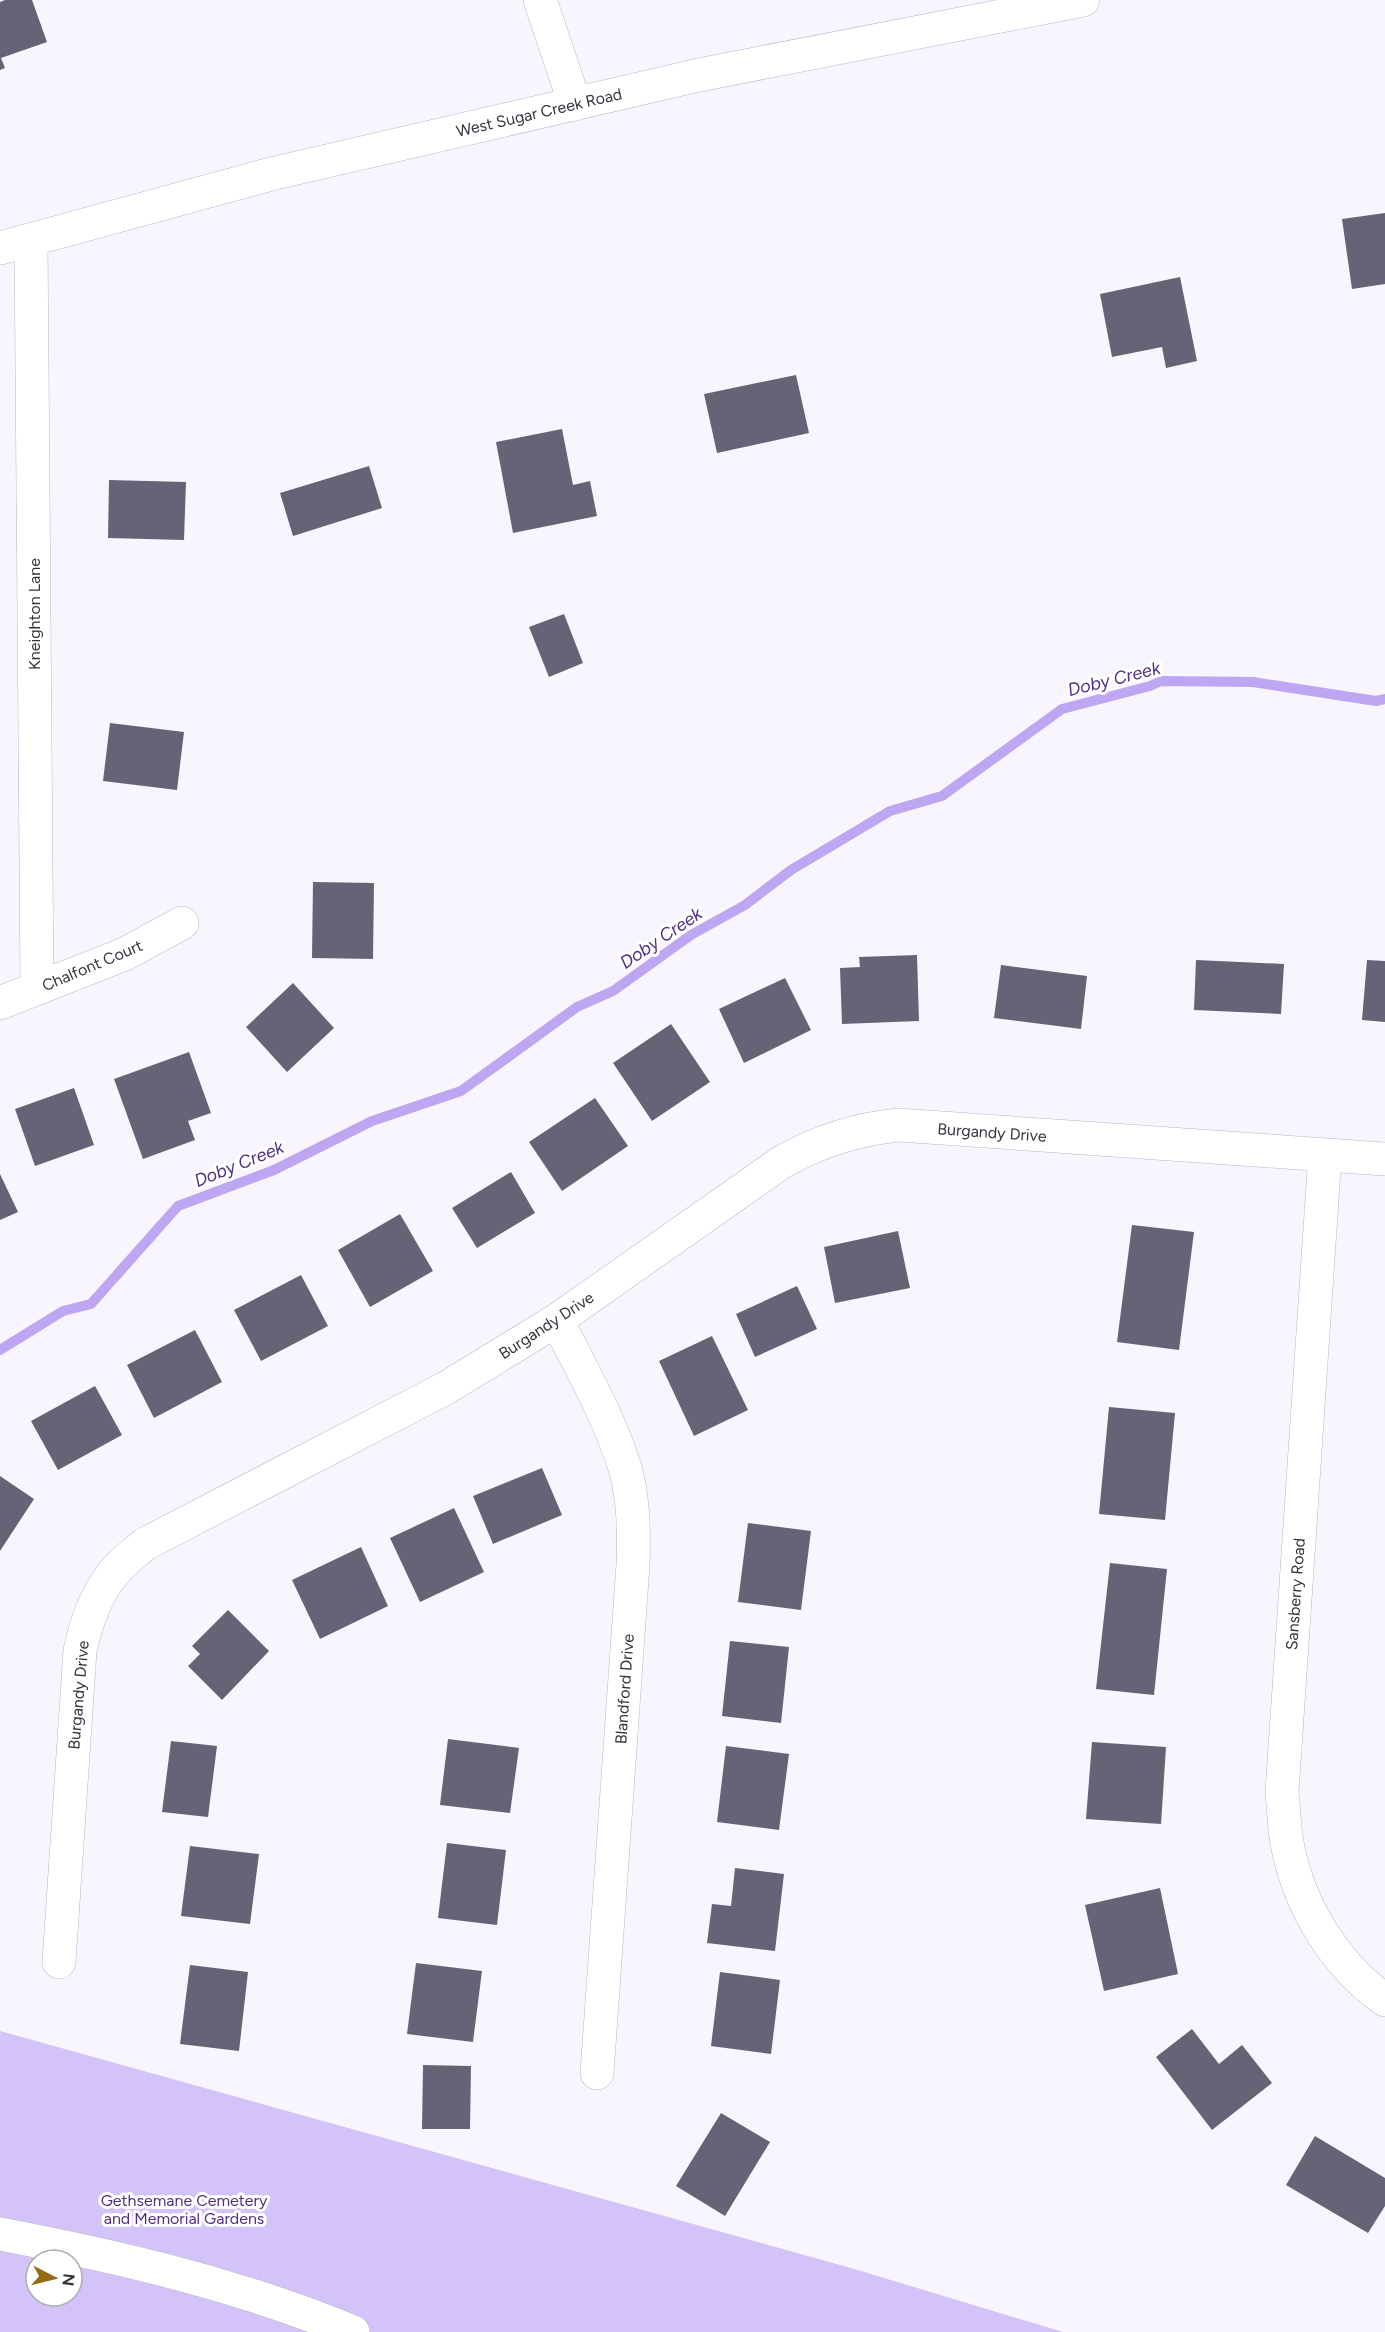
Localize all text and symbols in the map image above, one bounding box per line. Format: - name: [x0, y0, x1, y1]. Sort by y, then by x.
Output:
- street label: West Sugar Creek Road: [454, 84, 624, 141]
- street label: Kneighton Lane: [25, 558, 44, 670]
- water label: Doby Creek: [1065, 657, 1164, 701]
- water label: Doby Creek: [616, 902, 707, 974]
- street label: Chalfont Court: [39, 936, 145, 995]
- street label: Burgandy Drive: [937, 1119, 1047, 1146]
- water label: Doby Creek: [191, 1136, 288, 1192]
- street label: Burgandy Drive: [495, 1288, 598, 1363]
- street label: Sansberry Road: [1282, 1537, 1309, 1651]
- street label: Blandford Drive: [611, 1633, 638, 1745]
- street label: Burgandy Drive: [64, 1639, 93, 1750]
- park label: Gethsemane Cemetery and Memorial Gardens: [101, 2191, 268, 2228]
- north arrow: [24, 2248, 84, 2308]
- text: N: [58, 2272, 79, 2287]

